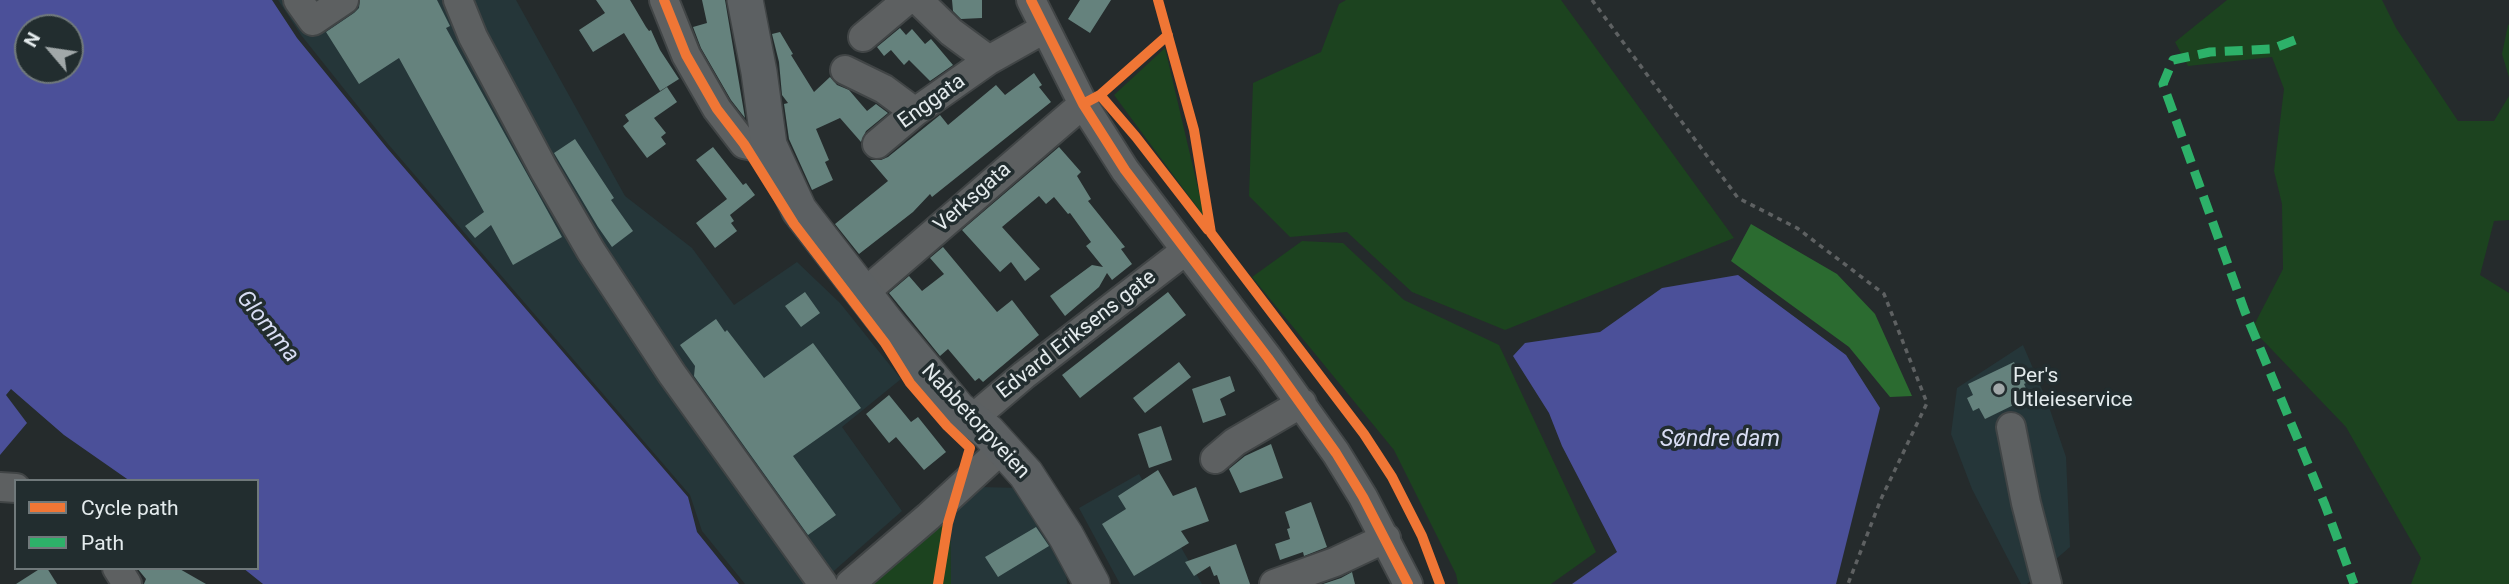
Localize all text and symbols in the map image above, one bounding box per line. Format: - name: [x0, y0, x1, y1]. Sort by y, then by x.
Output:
- north arrow: [14, 14, 84, 84]
- text: N: [19, 28, 45, 51]
- street label: Enggata: [894, 69, 970, 135]
- street label: Verksgata: [929, 158, 1017, 238]
- street label: Edvard Eriksens gate: [993, 265, 1161, 405]
- water label: Glomma: [230, 285, 304, 369]
- street label: Nabbetorpveien: [915, 359, 1035, 485]
- place label: Per's Utleieservice: [2013, 364, 2133, 414]
- marker: Per's Utleieservice: [1991, 381, 2007, 397]
- water label: Søndre dam: [1660, 426, 1780, 454]
- legend: [14, 479, 259, 570]
- text: Cycle path: [81, 496, 179, 520]
- text: Path: [81, 531, 124, 555]

